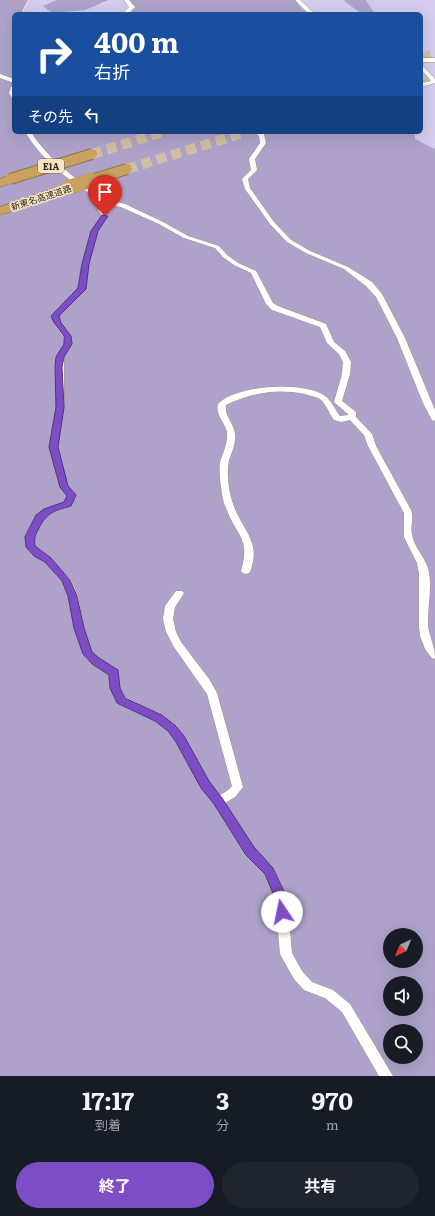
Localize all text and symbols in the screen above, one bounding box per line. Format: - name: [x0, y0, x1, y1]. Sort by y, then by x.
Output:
- text: 400 m: [94, 20, 179, 62]
- icon: right: [28, 28, 80, 80]
- text: 右折: [94, 58, 130, 85]
- text: その先: [28, 104, 73, 127]
- icon: left: [81, 104, 103, 126]
- road number: E1A: [38, 159, 64, 173]
- pin: [88, 175, 122, 216]
- street label: 新東名高速道路: [9, 181, 73, 213]
- icon: arrive: [94, 181, 116, 203]
- position arrow: [261, 891, 303, 933]
- north arrow: [383, 928, 423, 968]
- map controls: [383, 928, 423, 1064]
- button: sound: [383, 976, 423, 1016]
- button: search: [383, 1024, 423, 1064]
- text: 17:17: [82, 1082, 134, 1117]
- text: 3: [216, 1082, 230, 1117]
- text: 970: [312, 1082, 353, 1117]
- text: 到着: [95, 1115, 121, 1134]
- text: 分: [216, 1115, 229, 1134]
- text: m: [326, 1115, 339, 1134]
- button: 終了: [16, 1162, 214, 1208]
- button: 共有: [222, 1162, 419, 1208]

